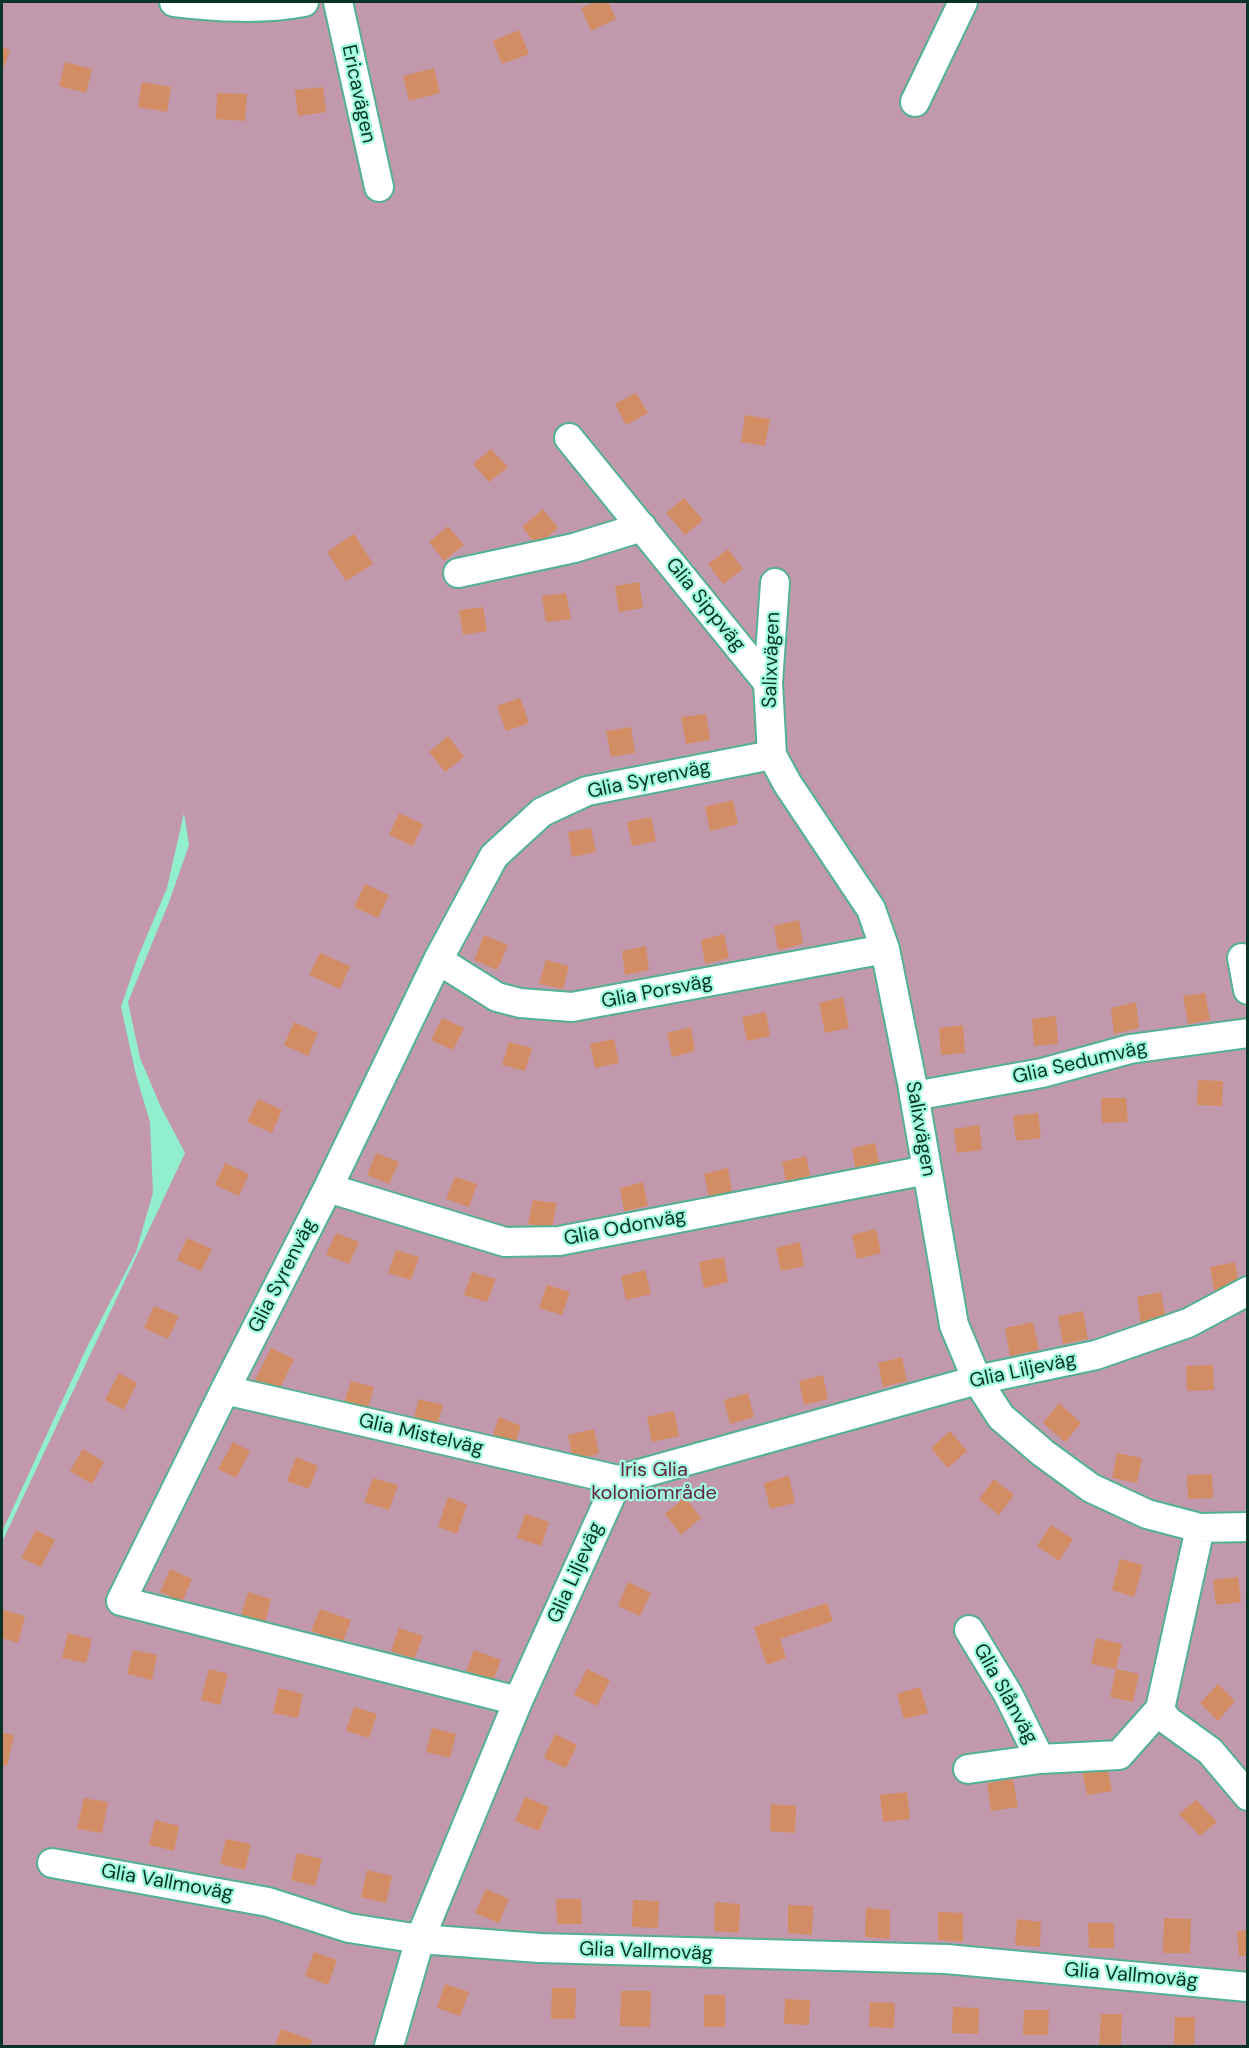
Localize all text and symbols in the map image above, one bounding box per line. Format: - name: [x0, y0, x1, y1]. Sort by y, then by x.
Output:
- street label: Ericavägen: [336, 43, 380, 145]
- street label: Glia Sippväg: [660, 553, 750, 657]
- street label: Salixvägen: [758, 612, 786, 708]
- street label: Glia Syrenväg: [585, 755, 713, 805]
- street label: Glia Porsväg: [600, 969, 714, 1015]
- street label: Glia Sedumväg: [1010, 1036, 1150, 1090]
- street label: Salixvägen: [900, 1080, 940, 1178]
- street label: Glia Odonväg: [562, 1204, 688, 1252]
- street label: Glia Syrenväg: [244, 1215, 322, 1337]
- street label: Glia Liljeväg: [968, 1348, 1078, 1394]
- street label: Glia Mistelväg: [356, 1409, 486, 1461]
- park label: Iris Glia koloniområde: [591, 1459, 717, 1506]
- street label: Glia Liljeväg: [543, 1519, 609, 1627]
- street label: Glia Slånväg: [968, 1640, 1042, 1748]
- street label: Glia Vallmoväg: [99, 1860, 235, 1906]
- street label: Glia Vallmoväg: [579, 1938, 713, 1966]
- street label: Glia Vallmoväg: [1063, 1958, 1199, 1994]

